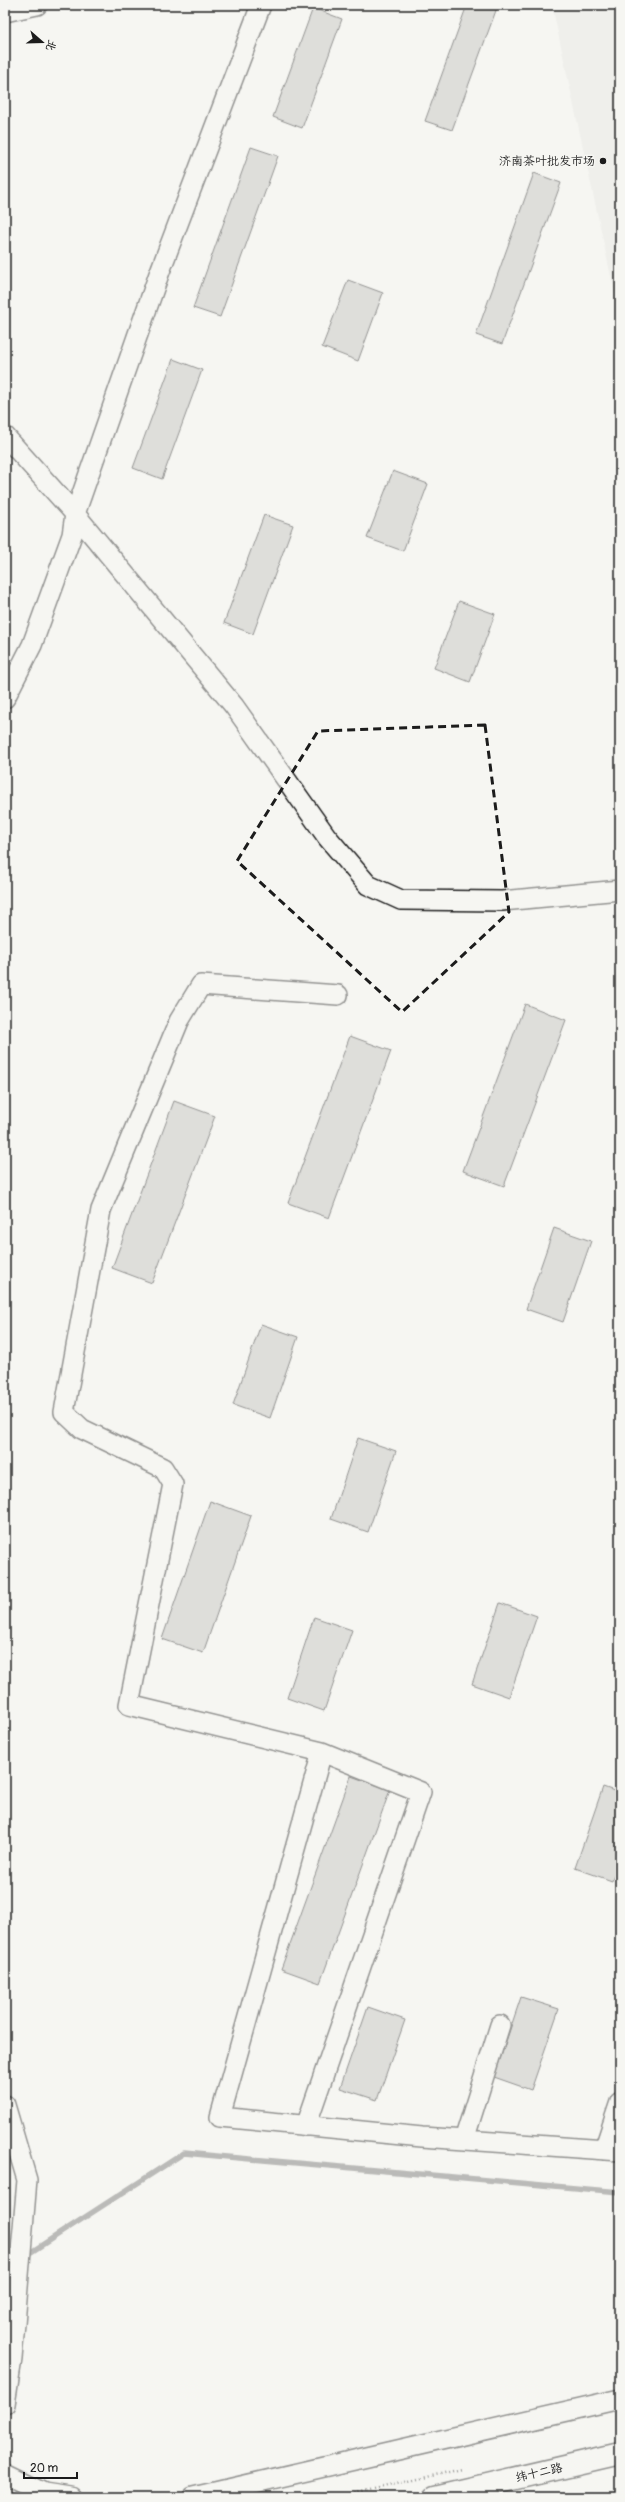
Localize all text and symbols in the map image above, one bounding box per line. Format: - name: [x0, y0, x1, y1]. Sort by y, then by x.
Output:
- north arrow: [22, 22, 62, 62]
- text: 北: [43, 38, 59, 53]
- place label: 济南茶叶批发市场: [499, 154, 595, 169]
- marker: 济南茶叶批发市场: [598, 156, 608, 166]
- scale bar: [24, 2454, 77, 2480]
- street label: 纬十二路: [514, 2460, 564, 2486]
- text: 20 m: [30, 2461, 59, 2476]

